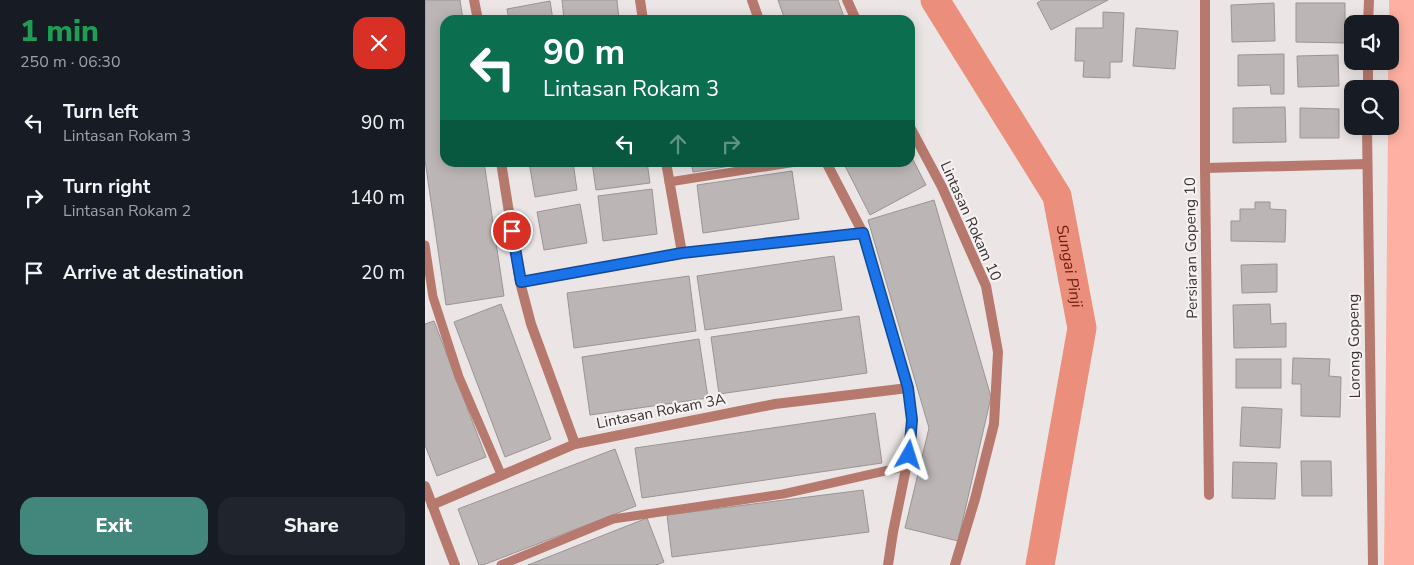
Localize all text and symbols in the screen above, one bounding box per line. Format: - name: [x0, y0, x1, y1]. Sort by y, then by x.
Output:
- text: 1 min: [20, 11, 99, 52]
- map controls: [1344, 15, 1399, 135]
- button: sound: [1344, 15, 1399, 70]
- button: close: [353, 17, 405, 69]
- text: 90 m: [543, 29, 625, 76]
- icon: left: [460, 35, 525, 100]
- text: 250 m · 06:30: [20, 51, 121, 73]
- text: Lintasan Rokam 3: [543, 74, 719, 104]
- button: search: [1344, 80, 1399, 135]
- text: Turn left: [63, 99, 138, 125]
- icon: left: [20, 109, 48, 137]
- text: 90 m: [361, 110, 405, 136]
- text: Lintasan Rokam 3: [63, 125, 191, 147]
- icon: left: [611, 130, 639, 158]
- icon: ahead: [664, 130, 692, 158]
- icon: right: [717, 130, 745, 158]
- street label: Lintasan Rokam 10: [936, 158, 1006, 284]
- text: Turn right: [63, 174, 150, 200]
- street label: Persiaran Gopeng 10: [1180, 177, 1202, 319]
- icon: right: [20, 184, 48, 212]
- text: 140 m: [350, 185, 405, 211]
- text: Lintasan Rokam 2: [63, 200, 191, 222]
- pin: [491, 210, 533, 252]
- icon: arrive: [498, 217, 526, 245]
- water label: Sungai Pinji: [1051, 223, 1088, 310]
- icon: arrive: [20, 259, 48, 287]
- text: Arrive at destination: [63, 260, 244, 286]
- text: 20 m: [361, 260, 405, 286]
- street label: Lorong Gopeng: [1343, 294, 1365, 398]
- street label: Lintasan Rokam 3A: [595, 389, 727, 433]
- position arrow: [882, 428, 934, 480]
- button: Exit: [20, 497, 208, 555]
- button: Share: [218, 497, 405, 555]

